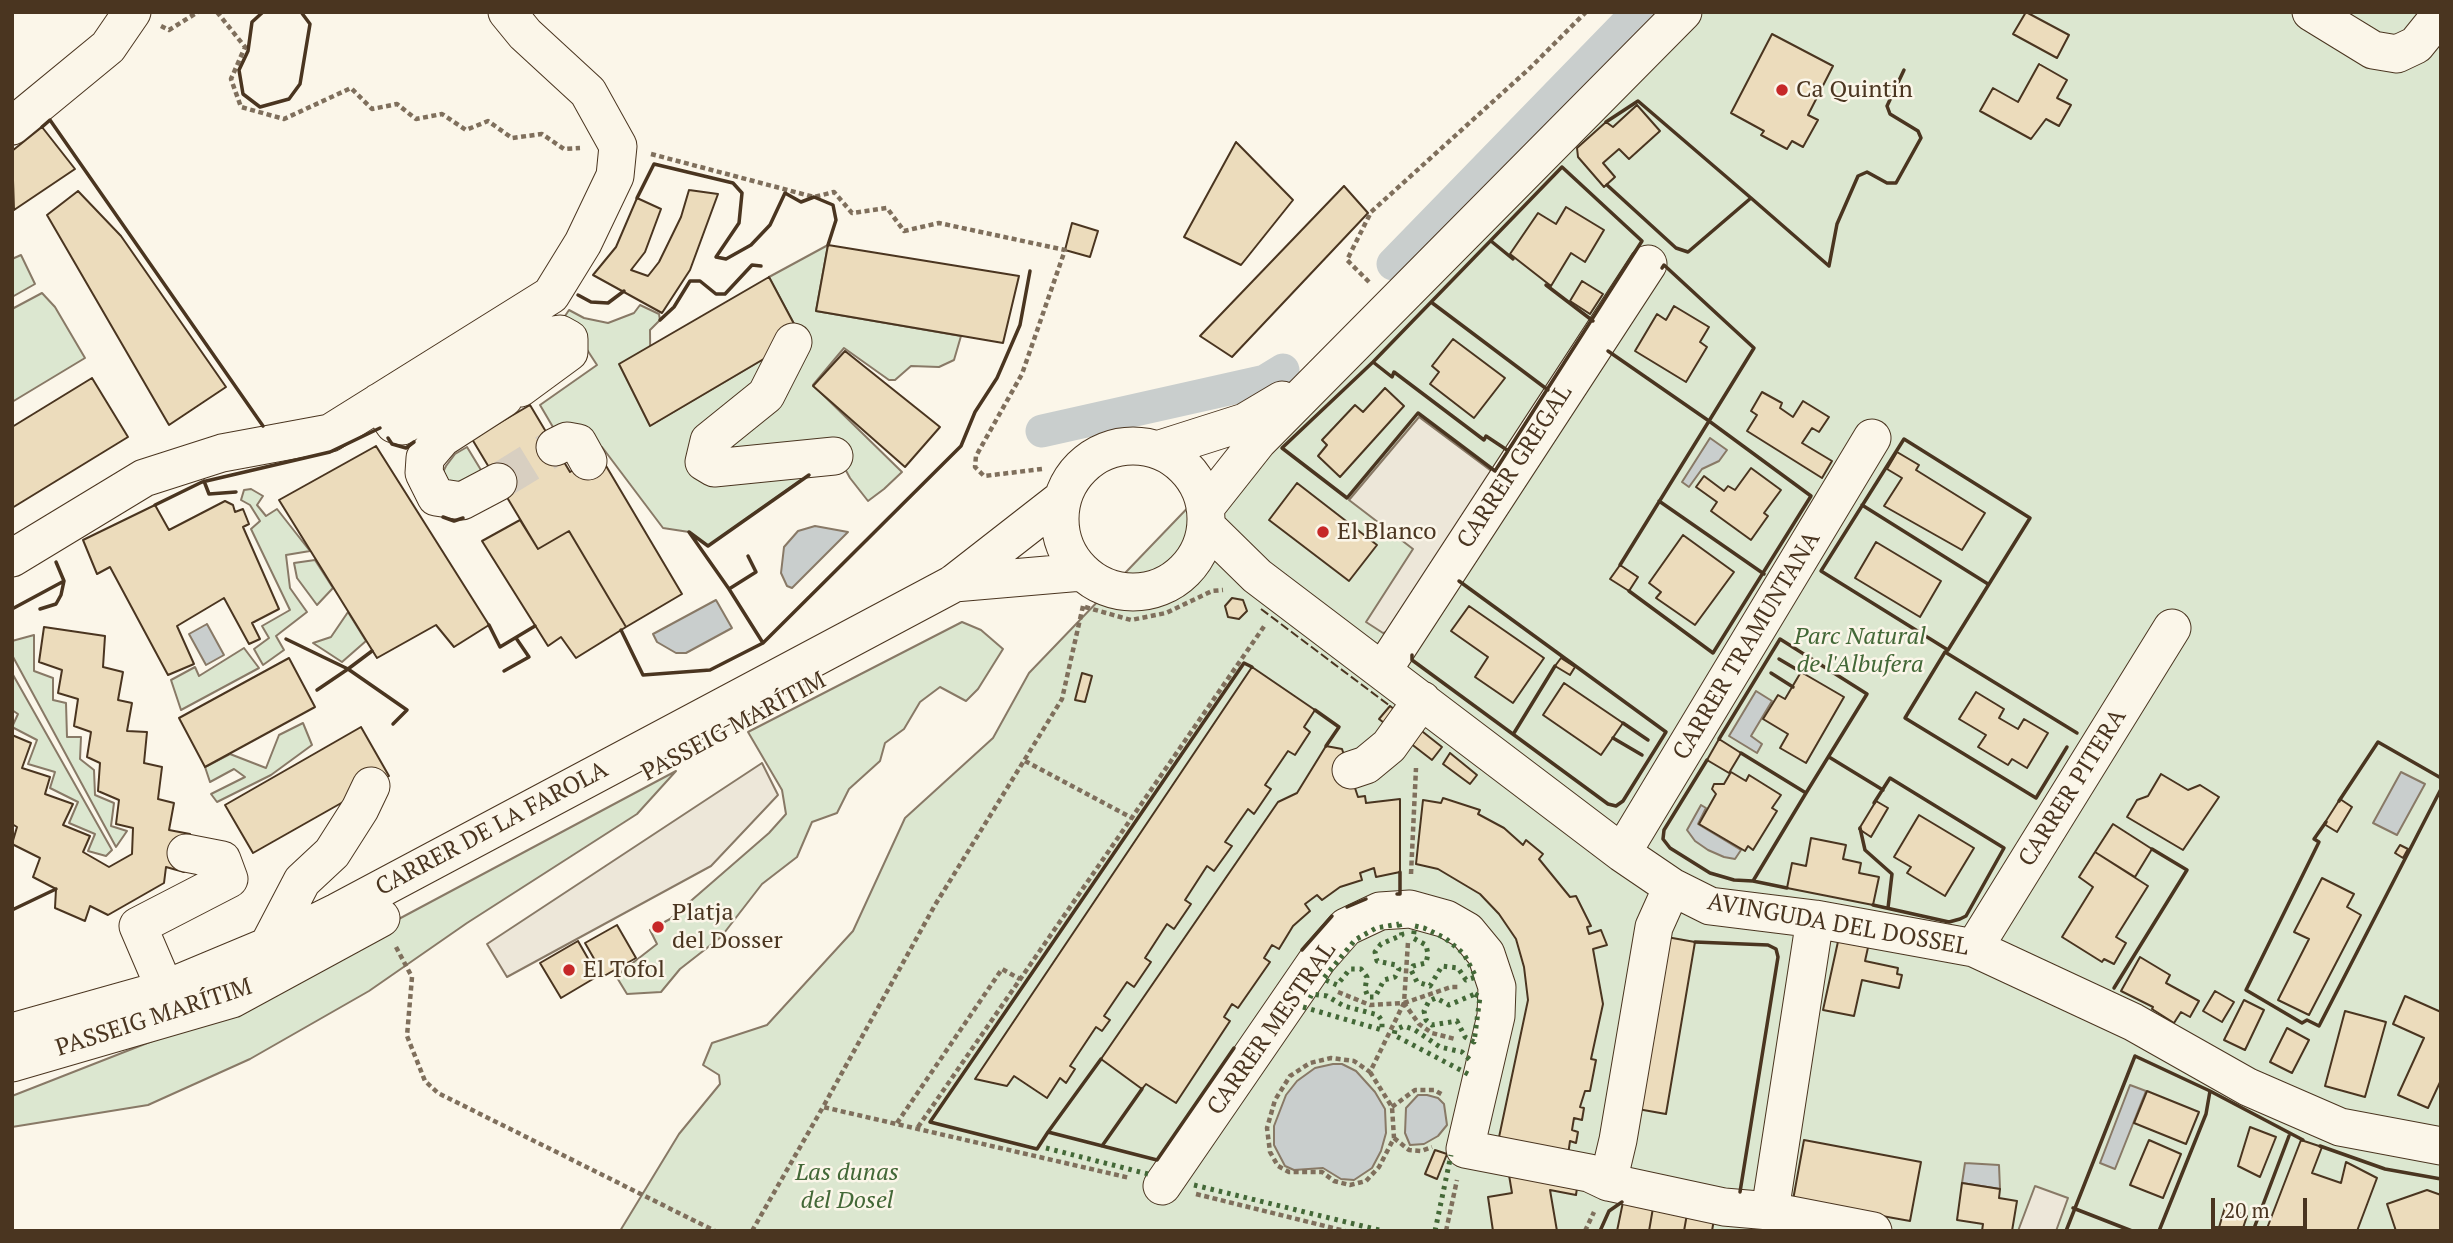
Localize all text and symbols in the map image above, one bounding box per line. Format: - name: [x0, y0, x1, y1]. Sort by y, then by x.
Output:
- place label: Ca Quintin: [1796, 76, 1913, 104]
- marker: Ca Quintin: [1774, 82, 1790, 98]
- street label: CARRER GREGAL: [1452, 380, 1578, 554]
- place label: El Blanco: [1337, 518, 1436, 546]
- marker: El Blanco: [1315, 524, 1331, 540]
- street label: CARRER TRAMUNTANA: [1667, 527, 1827, 765]
- park label: Parc Natural de l'Albufera: [1794, 623, 1926, 679]
- street label: PASSEIG MARÍTIM: [637, 666, 831, 788]
- street label: CARRER PITERA: [2013, 704, 2133, 872]
- street label: CARRER DE LA FAROLA: [371, 756, 613, 902]
- street label: AVINGUDA DEL DOSSEL: [1705, 888, 1971, 962]
- place label: Platja del Dosser: [672, 899, 783, 955]
- marker: Platja del Dosser: [650, 919, 666, 935]
- street label: CARRER MESTRAL: [1202, 937, 1342, 1121]
- place label: El Tofol: [583, 956, 665, 984]
- marker: El Tofol: [561, 962, 577, 978]
- street label: PASSEIG MARÍTIM: [52, 973, 256, 1063]
- park label: Las dunas del Dosel: [795, 1159, 899, 1215]
- scale bar: [2215, 1184, 2311, 1228]
- text: 20 m: [2224, 1196, 2270, 1224]

